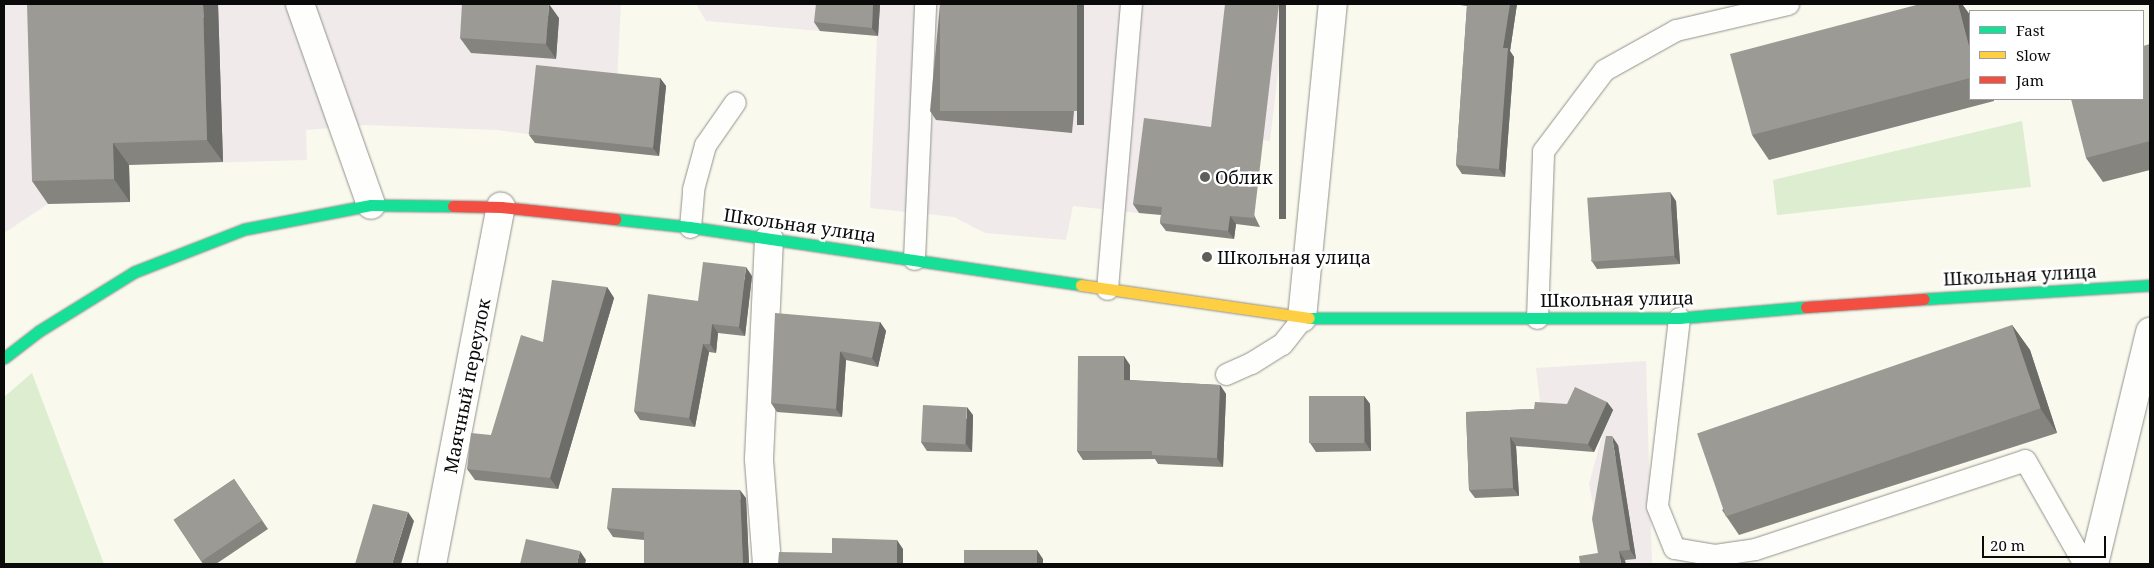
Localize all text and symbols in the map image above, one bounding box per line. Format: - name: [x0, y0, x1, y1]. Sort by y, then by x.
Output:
- legend: [1969, 10, 2144, 100]
- text: Fast: [2016, 20, 2045, 40]
- text: Slow: [2016, 45, 2050, 65]
- text: Jam: [2016, 70, 2044, 90]
- place label: Облик: [1215, 166, 1273, 188]
- marker: Облик: [1199, 171, 1211, 183]
- street label: Школьная улица: [722, 204, 878, 246]
- place label: Школьная улица: [1217, 246, 1371, 268]
- marker: Школьная улица: [1201, 251, 1213, 263]
- street label: Школьная улица: [1943, 260, 2097, 290]
- street label: Школьная улица: [1540, 287, 1694, 311]
- street label: Маячный переулок: [439, 297, 495, 475]
- scale bar: [1984, 526, 2108, 558]
- text: 20 m: [1990, 535, 2025, 555]

